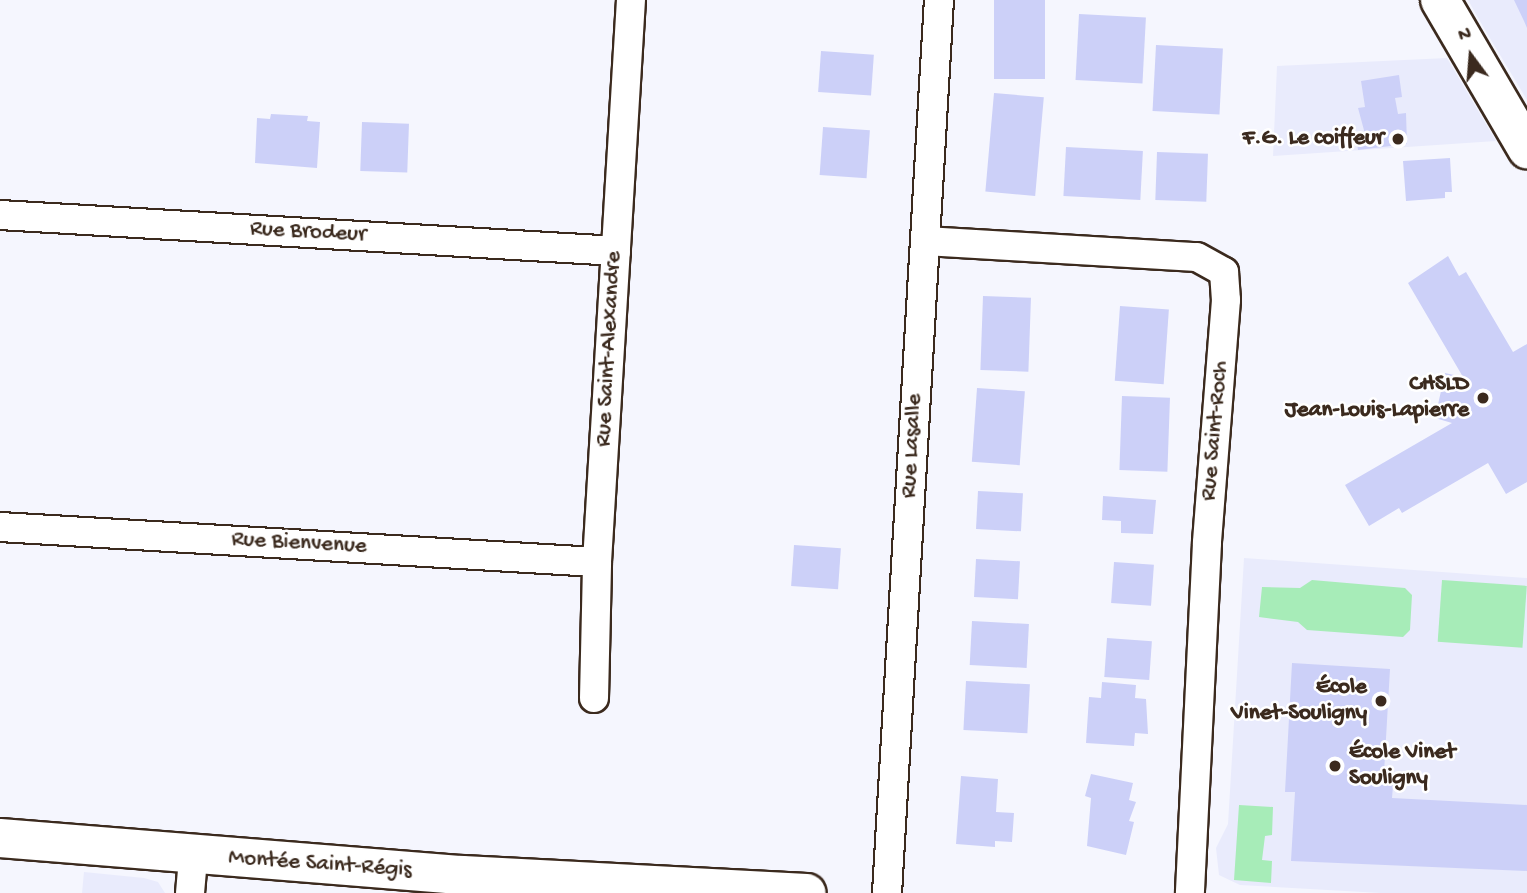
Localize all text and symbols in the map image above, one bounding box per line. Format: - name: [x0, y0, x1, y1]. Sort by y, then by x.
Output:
- north arrow: [1436, 21, 1506, 91]
- text: N: [1456, 23, 1474, 48]
- place label: F.G. Le coiffeur: [1242, 125, 1384, 153]
- marker: F.G. Le coiffeur: [1390, 131, 1406, 147]
- street label: Rue Brodeur: [249, 216, 367, 250]
- street label: Rue Saint-Alexandre: [591, 250, 629, 448]
- street label: Rue Saint-Roch: [1196, 360, 1236, 502]
- place label: CHSLD Jean-Louis-Lapierre: [1285, 371, 1469, 425]
- marker: CHSLD Jean-Louis-Lapierre: [1475, 390, 1491, 406]
- street label: Rue Lasalle: [896, 393, 930, 499]
- street label: Rue Bienvenue: [231, 527, 367, 561]
- place label: École Vinet-Souligny: [1231, 674, 1367, 728]
- marker: École Vinet-Souligny: [1373, 693, 1389, 709]
- place label: École Vinet Souligny: [1349, 739, 1455, 793]
- marker: École Vinet Souligny: [1327, 758, 1343, 774]
- street label: Montée Saint-Régis: [227, 845, 413, 885]

